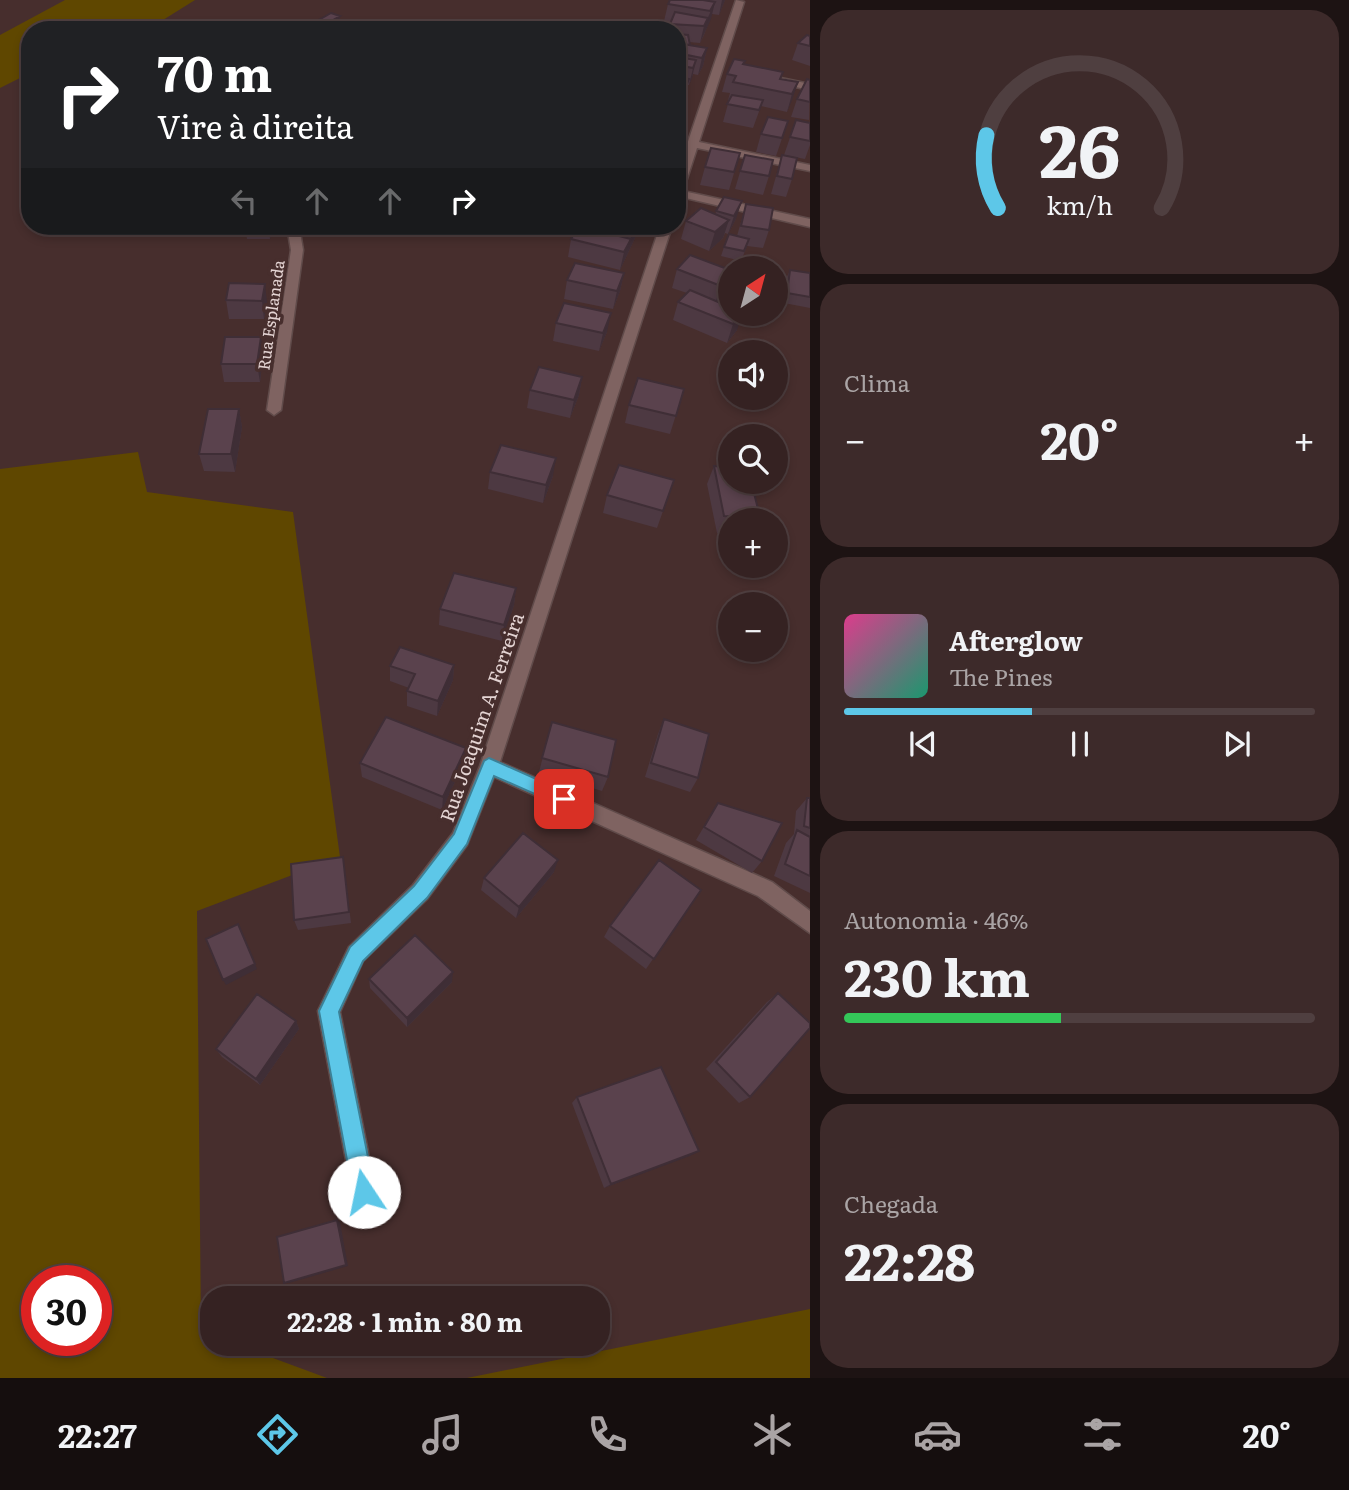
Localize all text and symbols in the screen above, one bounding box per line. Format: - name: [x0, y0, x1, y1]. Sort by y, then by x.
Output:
- text: 70 m: [157, 34, 272, 107]
- icon: right: [42, 49, 133, 140]
- text: 26: [1039, 92, 1120, 200]
- text: Vire à direita: [157, 101, 354, 149]
- icon: left: [225, 182, 263, 220]
- icon: ahead: [298, 182, 336, 220]
- icon: ahead: [371, 182, 409, 220]
- icon: right: [444, 182, 482, 220]
- text: km/h: [1046, 186, 1113, 223]
- north arrow: [718, 256, 788, 326]
- map controls: [718, 256, 788, 662]
- street label: Rua Esplanada: [250, 258, 290, 372]
- button: sound: [718, 340, 788, 410]
- text: Clima: [844, 365, 910, 399]
- text: 20°: [1040, 399, 1119, 476]
- text: −: [844, 409, 866, 466]
- text: +: [1293, 409, 1315, 466]
- button: search: [718, 424, 788, 494]
- button: +: [718, 508, 788, 578]
- button: −: [718, 592, 788, 662]
- street label: Rua Joaquim A. Ferreira: [432, 608, 530, 825]
- text: Afterglow: [949, 620, 1083, 659]
- text: The Pines: [949, 659, 1052, 693]
- icon: previous: [904, 725, 942, 763]
- icon: pause: [1061, 725, 1099, 763]
- icon: next: [1218, 725, 1256, 763]
- pin: [534, 769, 594, 829]
- icon: arrive: [545, 780, 583, 818]
- text: Autonomia · 46%: [844, 902, 1028, 936]
- text: 230 km: [844, 936, 1030, 1013]
- position arrow: [327, 1155, 401, 1229]
- text: Chegada: [844, 1186, 938, 1220]
- text: 22:28: [844, 1220, 975, 1297]
- speed limit sign: 30: [21, 1265, 112, 1356]
- text: 22:28 · 1 min · 80 m: [287, 1301, 523, 1340]
- text: 22:27: [58, 1410, 137, 1458]
- icon: directions: [253, 1410, 302, 1459]
- icon: music: [418, 1410, 467, 1459]
- icon: phone: [583, 1410, 632, 1459]
- icon: climate: [748, 1410, 797, 1459]
- icon: car: [913, 1410, 962, 1459]
- icon: filters: [1078, 1410, 1127, 1459]
- text: 20°: [1243, 1410, 1291, 1458]

